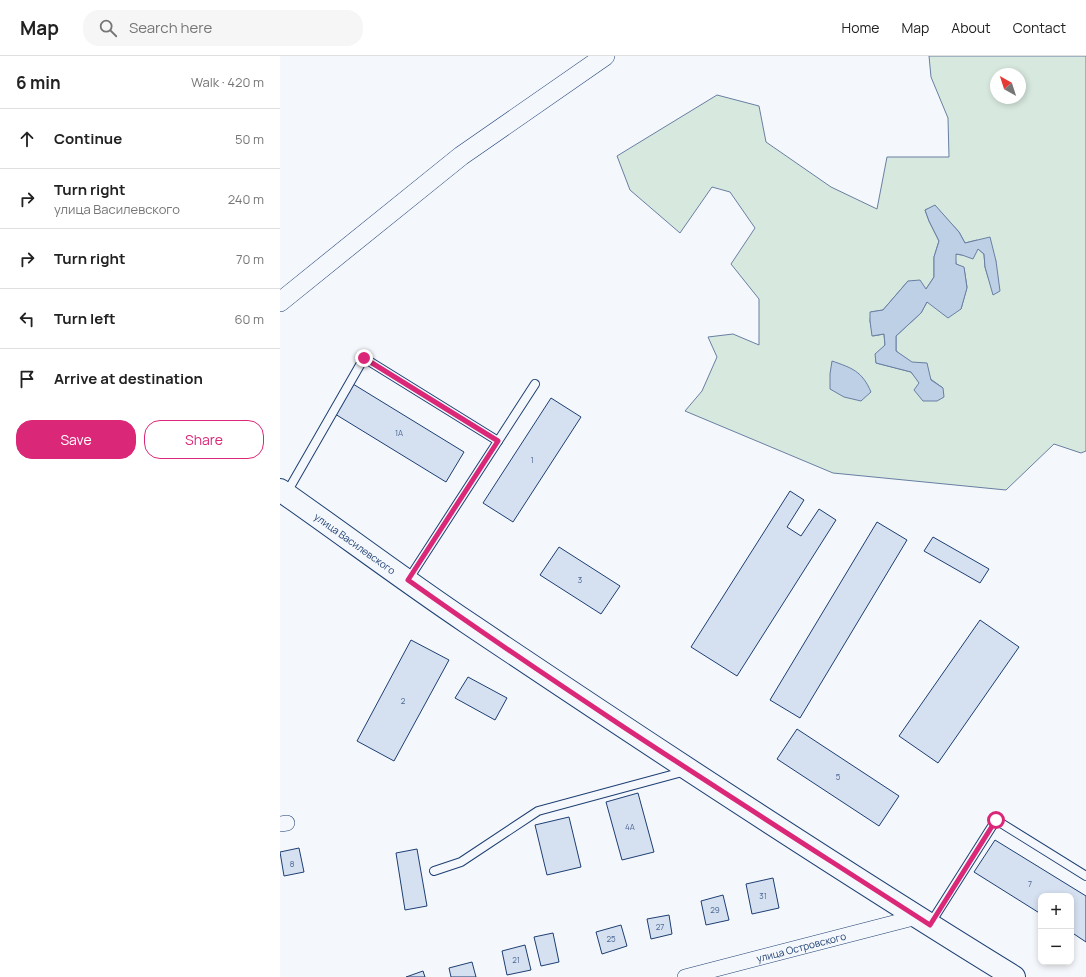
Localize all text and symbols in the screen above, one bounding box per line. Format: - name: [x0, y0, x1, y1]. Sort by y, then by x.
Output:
- search box: [83, 10, 363, 46]
- text: Map: [20, 15, 59, 41]
- icon: search: [97, 17, 119, 39]
- text: Search here: [129, 17, 212, 38]
- text: Home: [842, 18, 879, 37]
- text: Map: [901, 18, 929, 37]
- text: About: [951, 18, 991, 37]
- text: Contact: [1013, 18, 1066, 37]
- north arrow: [990, 68, 1026, 104]
- text: 6 min: [16, 71, 61, 94]
- text: Walk · 420 m: [191, 73, 264, 91]
- icon: ahead: [16, 128, 38, 150]
- text: Continue: [54, 128, 122, 149]
- text: 50 m: [235, 130, 264, 148]
- text: Turn right: [54, 179, 125, 200]
- icon: right: [16, 188, 38, 210]
- text: 240 m: [228, 190, 264, 208]
- text: улица Василевского: [54, 200, 180, 218]
- icon: right: [16, 248, 38, 270]
- text: Turn right: [54, 248, 125, 269]
- text: 70 m: [236, 250, 264, 268]
- icon: left: [16, 308, 38, 330]
- text: Turn left: [54, 308, 116, 329]
- text: 60 m: [234, 310, 264, 328]
- route end: [355, 349, 373, 367]
- icon: arrive: [16, 368, 38, 390]
- text: Arrive at destination: [54, 368, 203, 389]
- button: Save: [16, 420, 136, 459]
- button: Share: [144, 420, 264, 459]
- house number: 1А: [395, 427, 403, 438]
- house number: 1: [530, 454, 534, 465]
- street label: улица Василевского: [311, 509, 398, 577]
- house number: 3: [578, 574, 582, 585]
- house number: 2: [401, 695, 406, 706]
- house number: 5: [836, 771, 841, 782]
- route start: [987, 811, 1005, 829]
- house number: 4А: [625, 821, 635, 832]
- house number: 8: [290, 858, 295, 869]
- house number: 7: [1028, 878, 1032, 889]
- house number: 31: [759, 890, 767, 901]
- map controls: [1038, 893, 1074, 965]
- button: +: [1038, 893, 1074, 929]
- house number: 29: [710, 904, 720, 915]
- house number: 27: [656, 921, 664, 932]
- street label: улица Островского: [755, 929, 848, 965]
- button: −: [1038, 929, 1074, 965]
- house number: 25: [606, 933, 616, 944]
- house number: 21: [512, 954, 520, 965]

